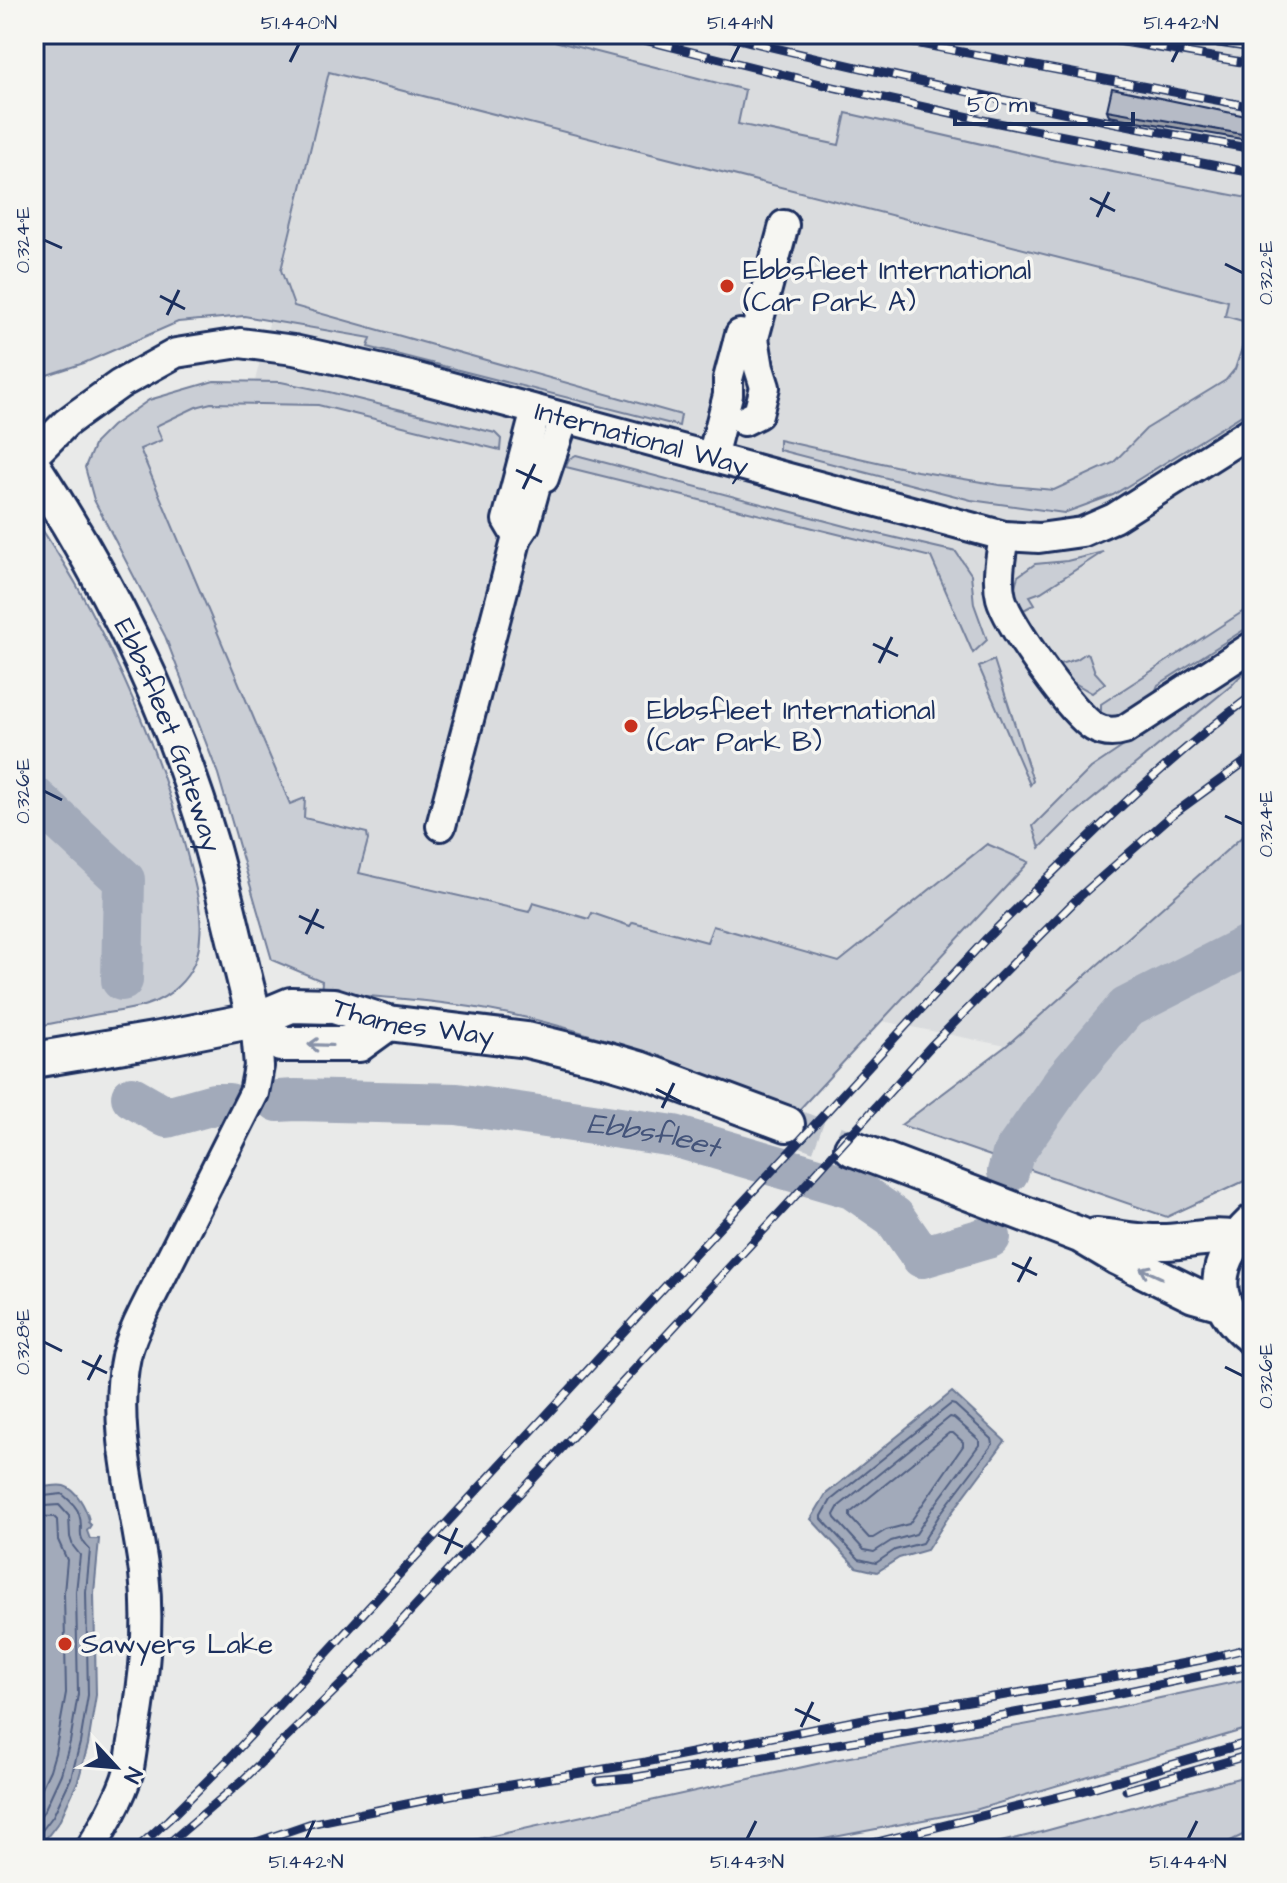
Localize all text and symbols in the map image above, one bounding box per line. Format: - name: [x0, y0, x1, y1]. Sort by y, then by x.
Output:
- text: 51.440°N: [261, 9, 337, 37]
- text: 51.441°N: [707, 9, 773, 37]
- text: 51.442°N: [1143, 9, 1219, 37]
- scale bar: [955, 76, 1133, 126]
- text: 50 m: [967, 88, 1028, 122]
- text: 0.324°E: [9, 206, 37, 273]
- text: 0.322°E: [1252, 240, 1280, 305]
- place label: Ebbsfleet International (Car Park A): [743, 251, 1031, 322]
- marker: Ebbsfleet International (Car Park A): [718, 277, 736, 295]
- street label: International Way: [531, 391, 753, 488]
- street label: Ebbsfleet Gateway: [104, 611, 231, 857]
- place label: Ebbsfleet International (Car Park B): [647, 691, 935, 762]
- marker: Ebbsfleet International (Car Park B): [622, 717, 640, 735]
- text: 0.326°E: [9, 758, 37, 824]
- text: 0.324°E: [1252, 790, 1280, 857]
- street label: Thames Way: [328, 987, 496, 1057]
- one-way arrow: [307, 1037, 334, 1053]
- water label: Ebbsfleet: [585, 1102, 727, 1170]
- one-way arrow: [1139, 1265, 1163, 1280]
- text: 0.328°E: [9, 1309, 37, 1375]
- text: 0.326°E: [1252, 1343, 1280, 1409]
- place label: Sawyers Lake: [81, 1625, 273, 1666]
- marker: Sawyers Lake: [56, 1635, 74, 1653]
- north arrow: [76, 1727, 156, 1807]
- text: N: [116, 1762, 150, 1788]
- text: 51.442°N: [268, 1848, 344, 1876]
- text: 51.443°N: [710, 1848, 784, 1876]
- text: 51.444°N: [1149, 1848, 1227, 1876]

